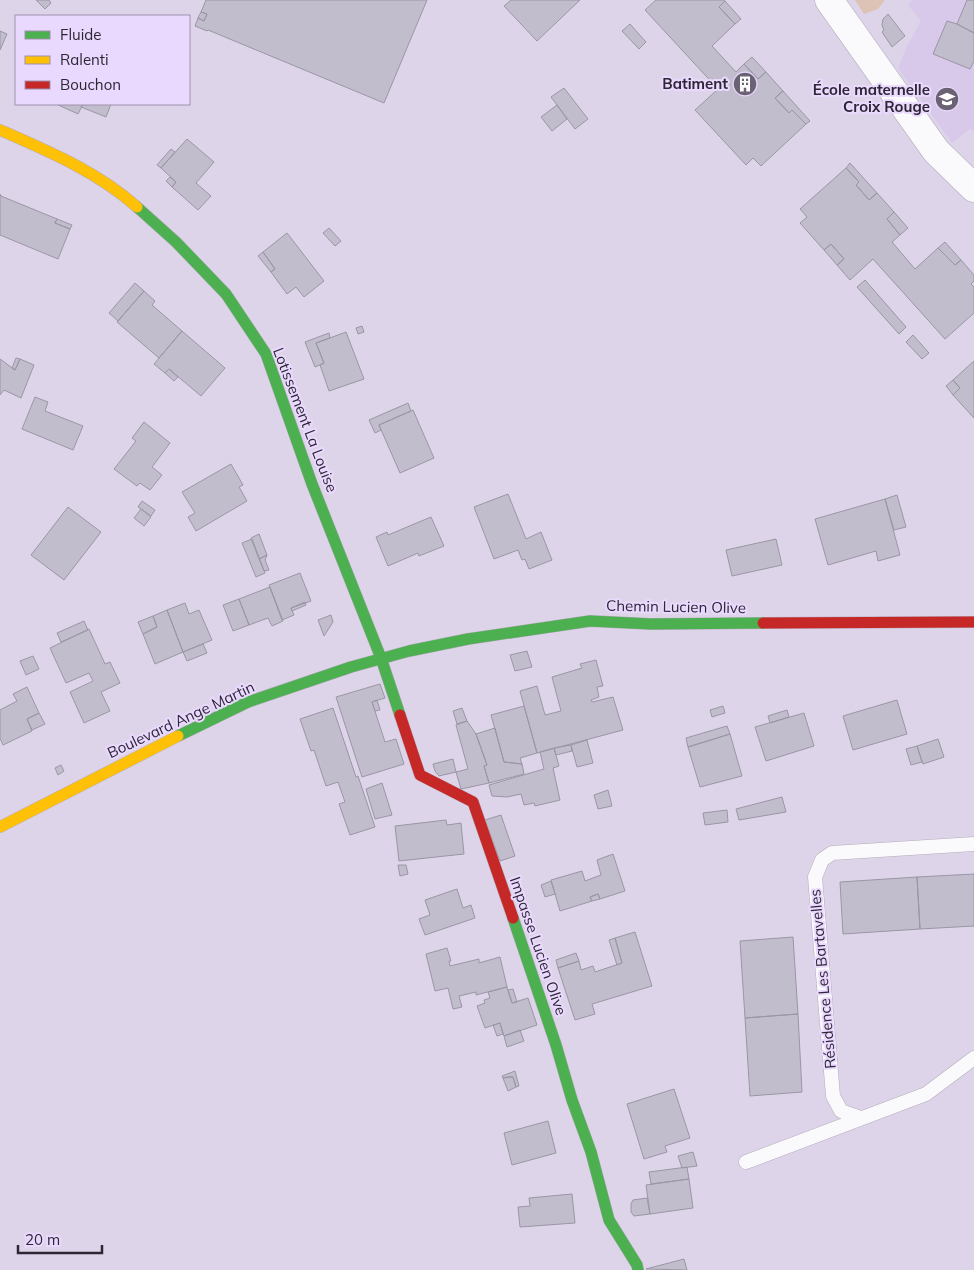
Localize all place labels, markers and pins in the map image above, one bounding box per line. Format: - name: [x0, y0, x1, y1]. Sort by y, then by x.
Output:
- building icon: Batiment: [732, 71, 758, 97]
- place label: Batiment: [662, 74, 728, 93]
- place label: École maternelle Croix Rouge: [813, 80, 930, 116]
- school or university icon: École maternelle Croix Rouge: [934, 86, 960, 112]

